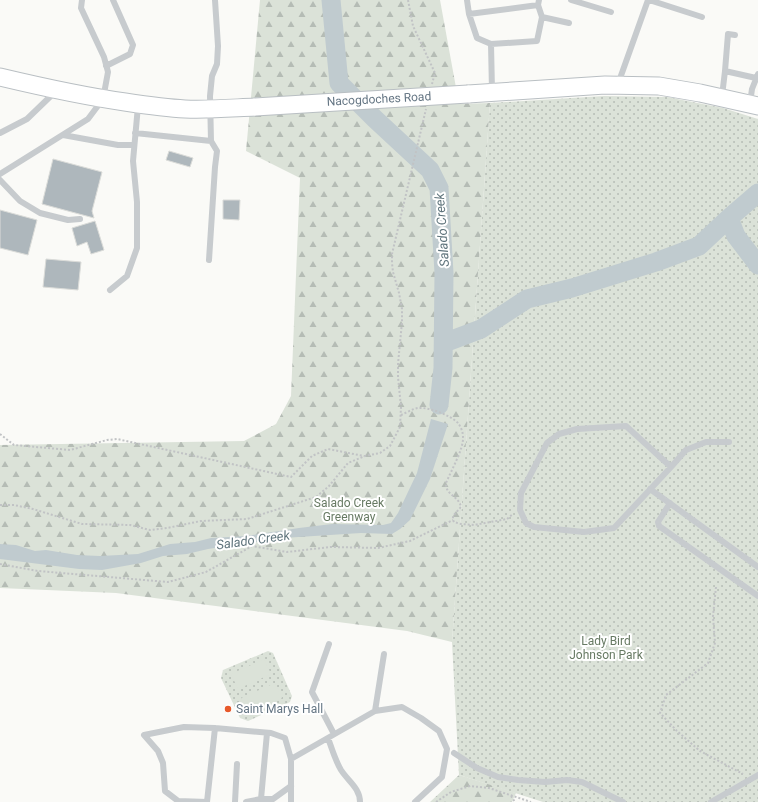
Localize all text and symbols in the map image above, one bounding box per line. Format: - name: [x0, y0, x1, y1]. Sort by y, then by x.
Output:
- street label: Nacogdoches Road: [326, 89, 432, 109]
- water label: Salado Creek: [432, 192, 452, 267]
- park label: Salado Creek Greenway: [314, 496, 385, 524]
- water label: Salado Creek: [215, 527, 291, 553]
- park label: Lady Bird Johnson Park: [569, 634, 644, 662]
- place label: Saint Marys Hall: [236, 702, 323, 716]
- marker: Saint Marys Hall: [223, 704, 233, 714]

